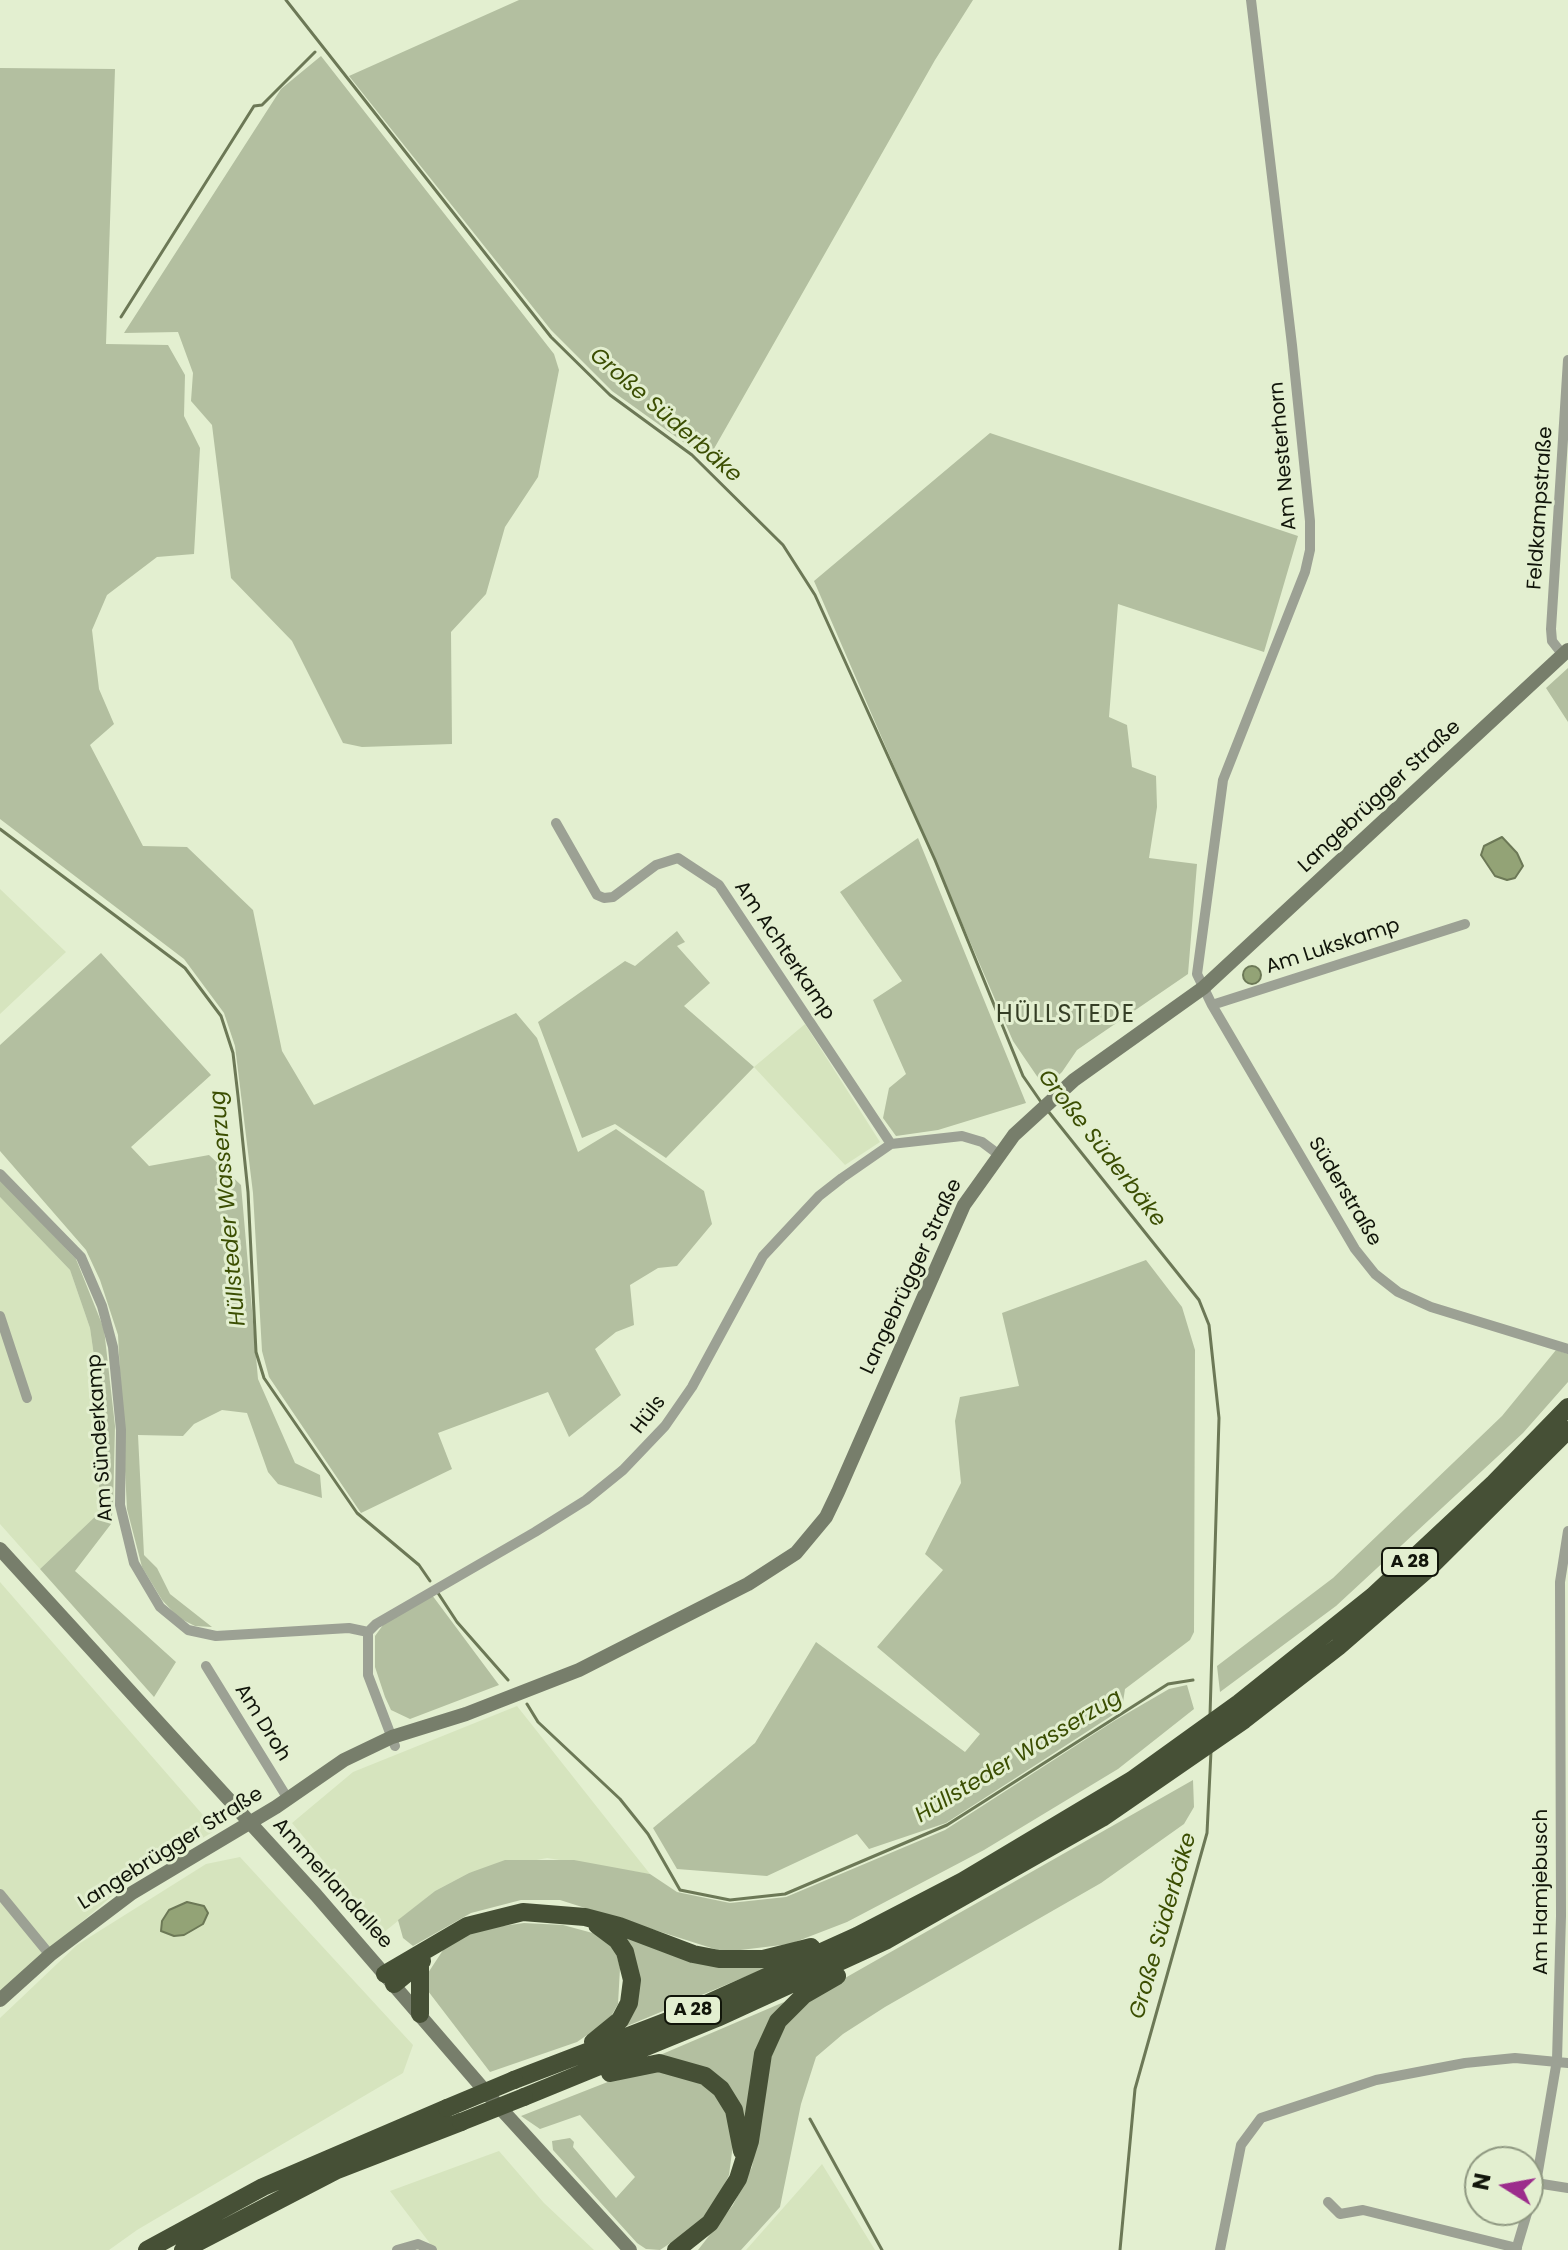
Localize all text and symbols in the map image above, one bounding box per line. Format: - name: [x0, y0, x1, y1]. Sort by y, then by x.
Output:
- water label: Große Süderbäke: [584, 343, 746, 489]
- street label: Am Nesterhorn: [1266, 381, 1302, 531]
- street label: Feldkampstraße: [1523, 426, 1559, 590]
- street label: Langebrügger Straße: [1294, 716, 1466, 878]
- street label: Am Achterkamp: [728, 877, 840, 1025]
- street label: Am Lukskamp: [1263, 914, 1403, 980]
- district label: HÜLLSTEDE: [996, 1002, 1136, 1030]
- water label: Große Süderbäke: [1031, 1065, 1171, 1233]
- water label: Hüllsteder Wasserzug: [206, 1089, 252, 1327]
- street label: Süderstraße: [1302, 1133, 1386, 1251]
- street label: Langebrügger Straße: [856, 1175, 968, 1379]
- street label: Am Sünderkamp: [83, 1353, 119, 1523]
- street label: Hüls: [627, 1391, 671, 1439]
- road number: A 28: [1382, 1548, 1438, 1576]
- street label: Am Droh: [229, 1680, 295, 1766]
- water label: Hüllsteder Wasserzug: [911, 1685, 1127, 1829]
- street label: Langebrügger Straße: [74, 1782, 268, 1916]
- street label: Am Hamjebusch: [1530, 1809, 1554, 1975]
- street label: Ammerlandallee: [267, 1814, 397, 1954]
- water label: Große Süderbäke: [1125, 1830, 1203, 2022]
- road number: A 28: [665, 1996, 721, 2024]
- north arrow: [1464, 2146, 1544, 2226]
- text: N: [1465, 2171, 1499, 2193]

